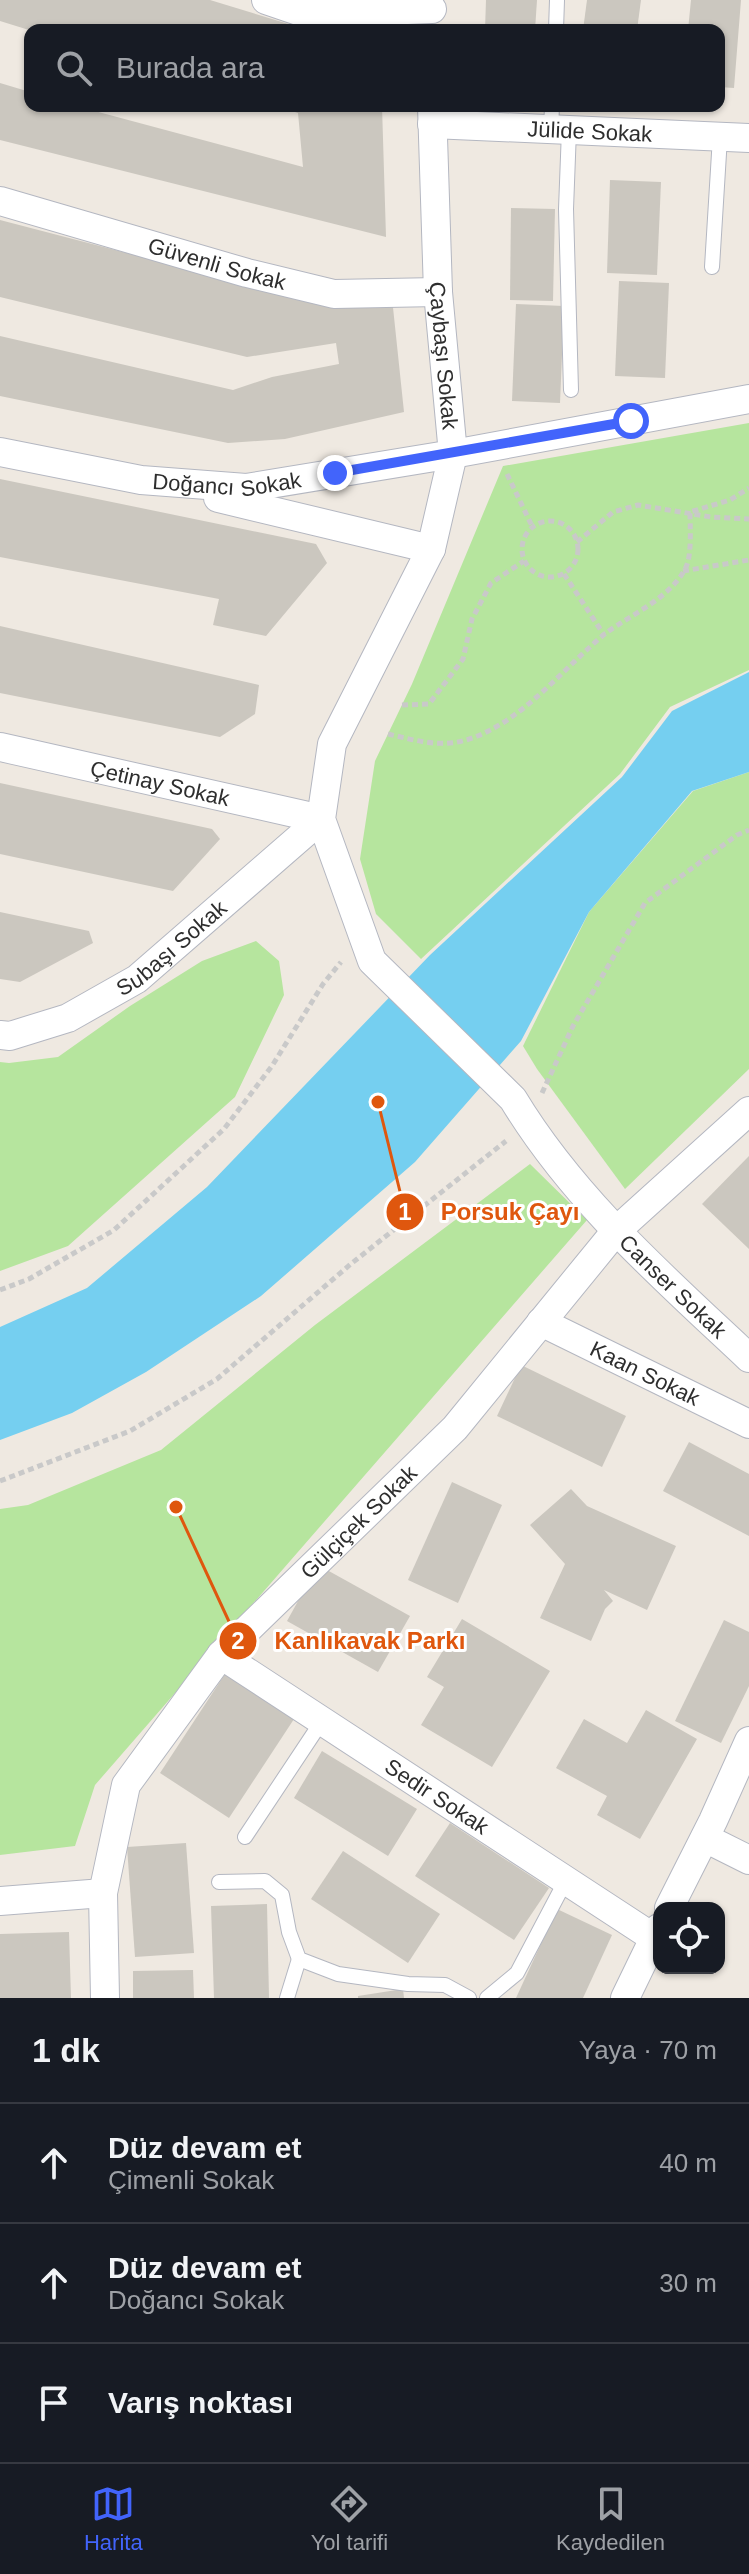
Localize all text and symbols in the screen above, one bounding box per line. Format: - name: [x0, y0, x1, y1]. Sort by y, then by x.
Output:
- search box: [24, 24, 725, 112]
- icon: search: [52, 46, 96, 90]
- text: Burada ara: [116, 51, 264, 84]
- street label: Jülide Sokak: [527, 116, 654, 146]
- street label: Güvenli Sokak: [145, 232, 290, 295]
- street label: Çaybaşı Sokak: [425, 281, 463, 432]
- route start: [613, 403, 649, 439]
- route end: [317, 455, 353, 491]
- street label: Doğancı Sokak: [152, 466, 304, 501]
- street label: Çetinay Sokak: [88, 755, 233, 811]
- street label: Subaşı Sokak: [112, 894, 232, 1001]
- callout: Porsuk Çayı: [385, 1188, 595, 1236]
- text: 1: [398, 1198, 412, 1225]
- text: Porsuk Çayı: [441, 1198, 579, 1225]
- street label: Canser Sokak: [615, 1229, 732, 1344]
- street label: Kaan Sokak: [586, 1336, 705, 1411]
- street label: Gülçiçek Sokak: [295, 1459, 422, 1583]
- callout: Kanlıkavak Parkı: [218, 1617, 481, 1665]
- text: 2: [231, 1627, 245, 1654]
- text: Kanlıkavak Parkı: [275, 1627, 465, 1654]
- street label: Sedir Sokak: [380, 1753, 494, 1840]
- map controls: [653, 1902, 725, 1974]
- button: locate: [653, 1902, 725, 1974]
- text: 1 dk: [32, 2031, 100, 2069]
- text: Yaya · 70 m: [579, 2035, 717, 2065]
- text: Düz devam et: [108, 2131, 301, 2164]
- icon: ahead: [32, 2141, 76, 2185]
- text: 40 m: [659, 2148, 717, 2178]
- text: Çimenli Sokak: [108, 2165, 274, 2195]
- text: Düz devam et: [108, 2251, 301, 2284]
- icon: ahead: [32, 2261, 76, 2305]
- text: 30 m: [659, 2268, 717, 2298]
- text: Doğancı Sokak: [108, 2285, 284, 2315]
- icon: arrive: [32, 2381, 76, 2425]
- text: Varış noktası: [108, 2386, 293, 2419]
- tab: Harita: [84, 2482, 143, 2556]
- tab: Yol tarifi: [311, 2482, 388, 2556]
- tab: Kaydedilen: [556, 2482, 665, 2556]

